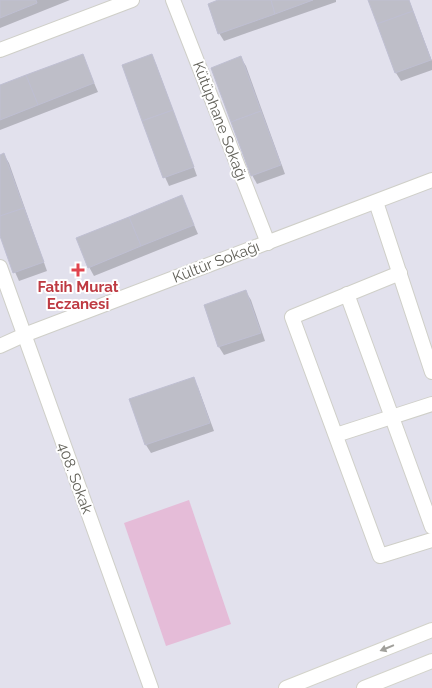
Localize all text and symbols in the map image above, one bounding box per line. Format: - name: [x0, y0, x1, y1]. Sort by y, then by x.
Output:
- street label: Kütüphane Sokağı: [189, 59, 251, 183]
- street label: Kültür Sokağı: [170, 237, 262, 287]
- marker: Fatih Murat Eczanesi: [72, 264, 84, 276]
- place label: Fatih Murat Eczanesi: [37, 278, 119, 313]
- street label: 408. Sokak: [54, 440, 96, 516]
- one-way arrow: [379, 644, 394, 652]

